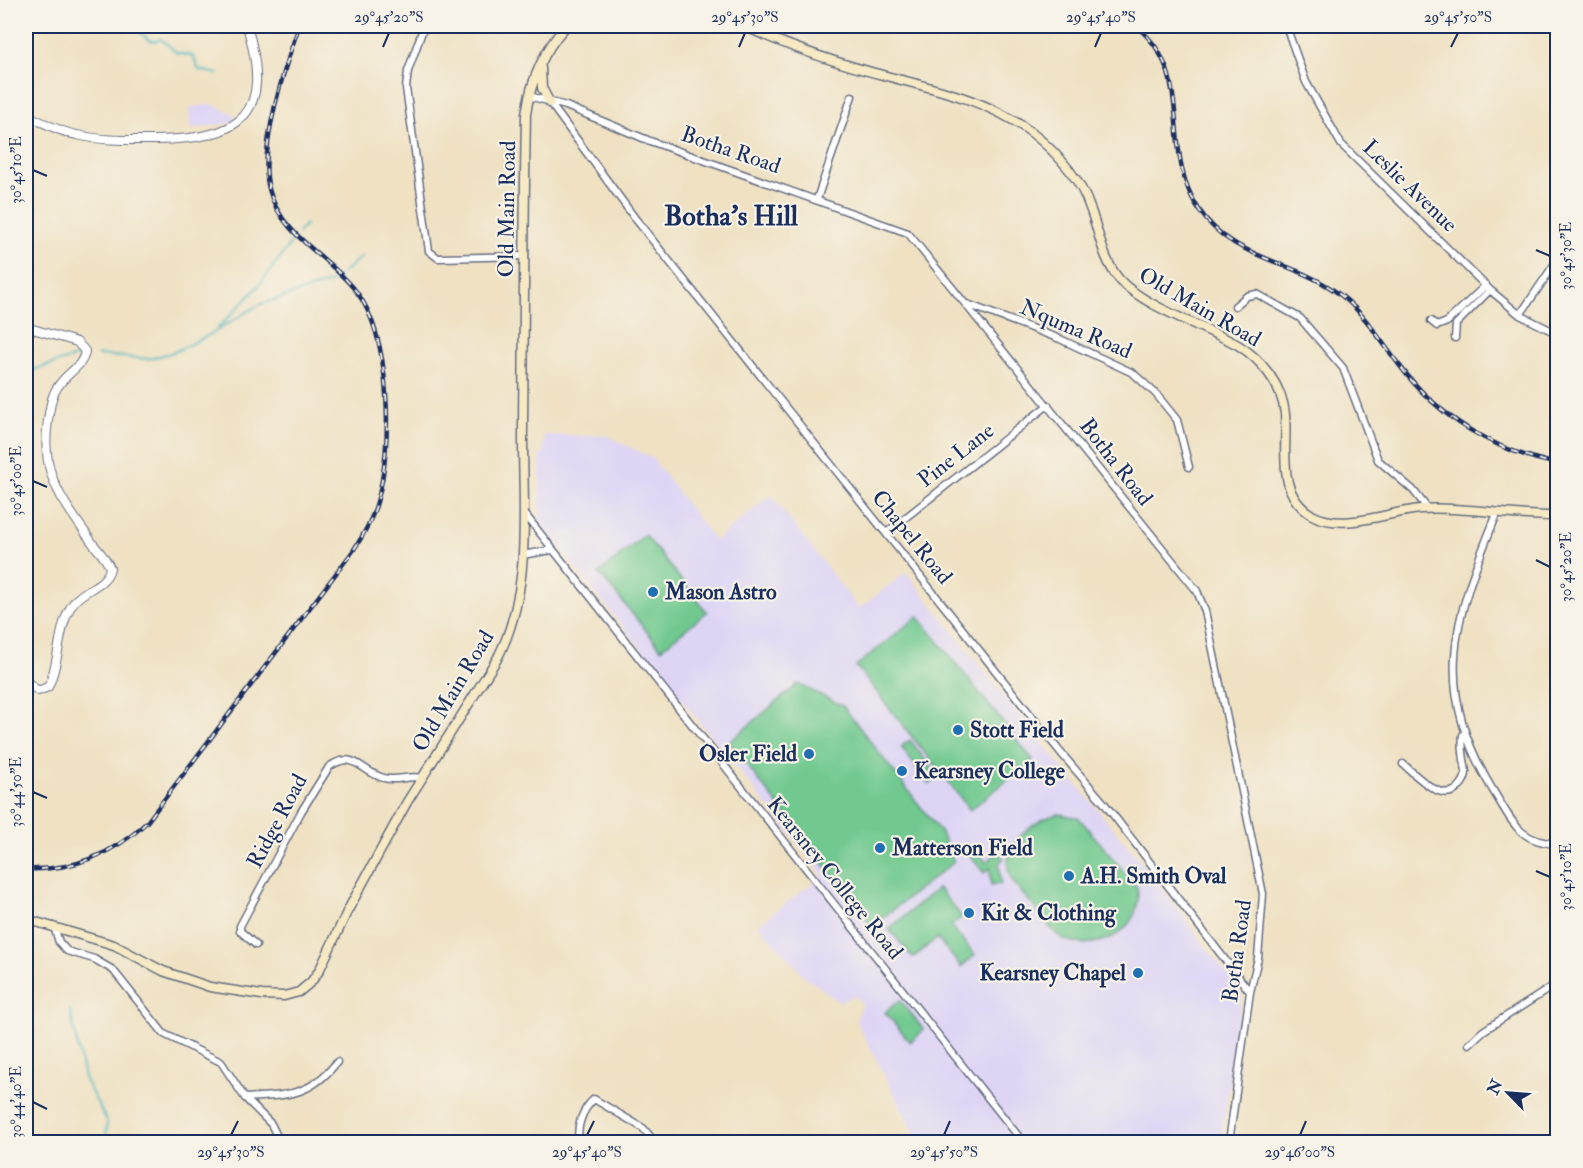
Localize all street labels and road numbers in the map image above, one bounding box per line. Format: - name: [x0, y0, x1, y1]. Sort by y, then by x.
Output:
- street label: Botha Road: [678, 120, 785, 180]
- street label: Leslie Avenue: [1357, 134, 1463, 238]
- street label: Old Main Road: [492, 140, 522, 278]
- street label: Old Main Road: [1134, 261, 1266, 353]
- street label: Nquma Road: [1016, 293, 1136, 365]
- street label: Botha Road: [1073, 413, 1159, 511]
- street label: Pine Lane: [912, 416, 1000, 494]
- street label: Chapel Road: [865, 484, 959, 591]
- street label: Old Main Road: [406, 625, 500, 757]
- street label: Ridge Road: [240, 769, 314, 873]
- street label: Kearsney College Road: [761, 791, 909, 965]
- street label: Botha Road: [1216, 898, 1258, 1004]

